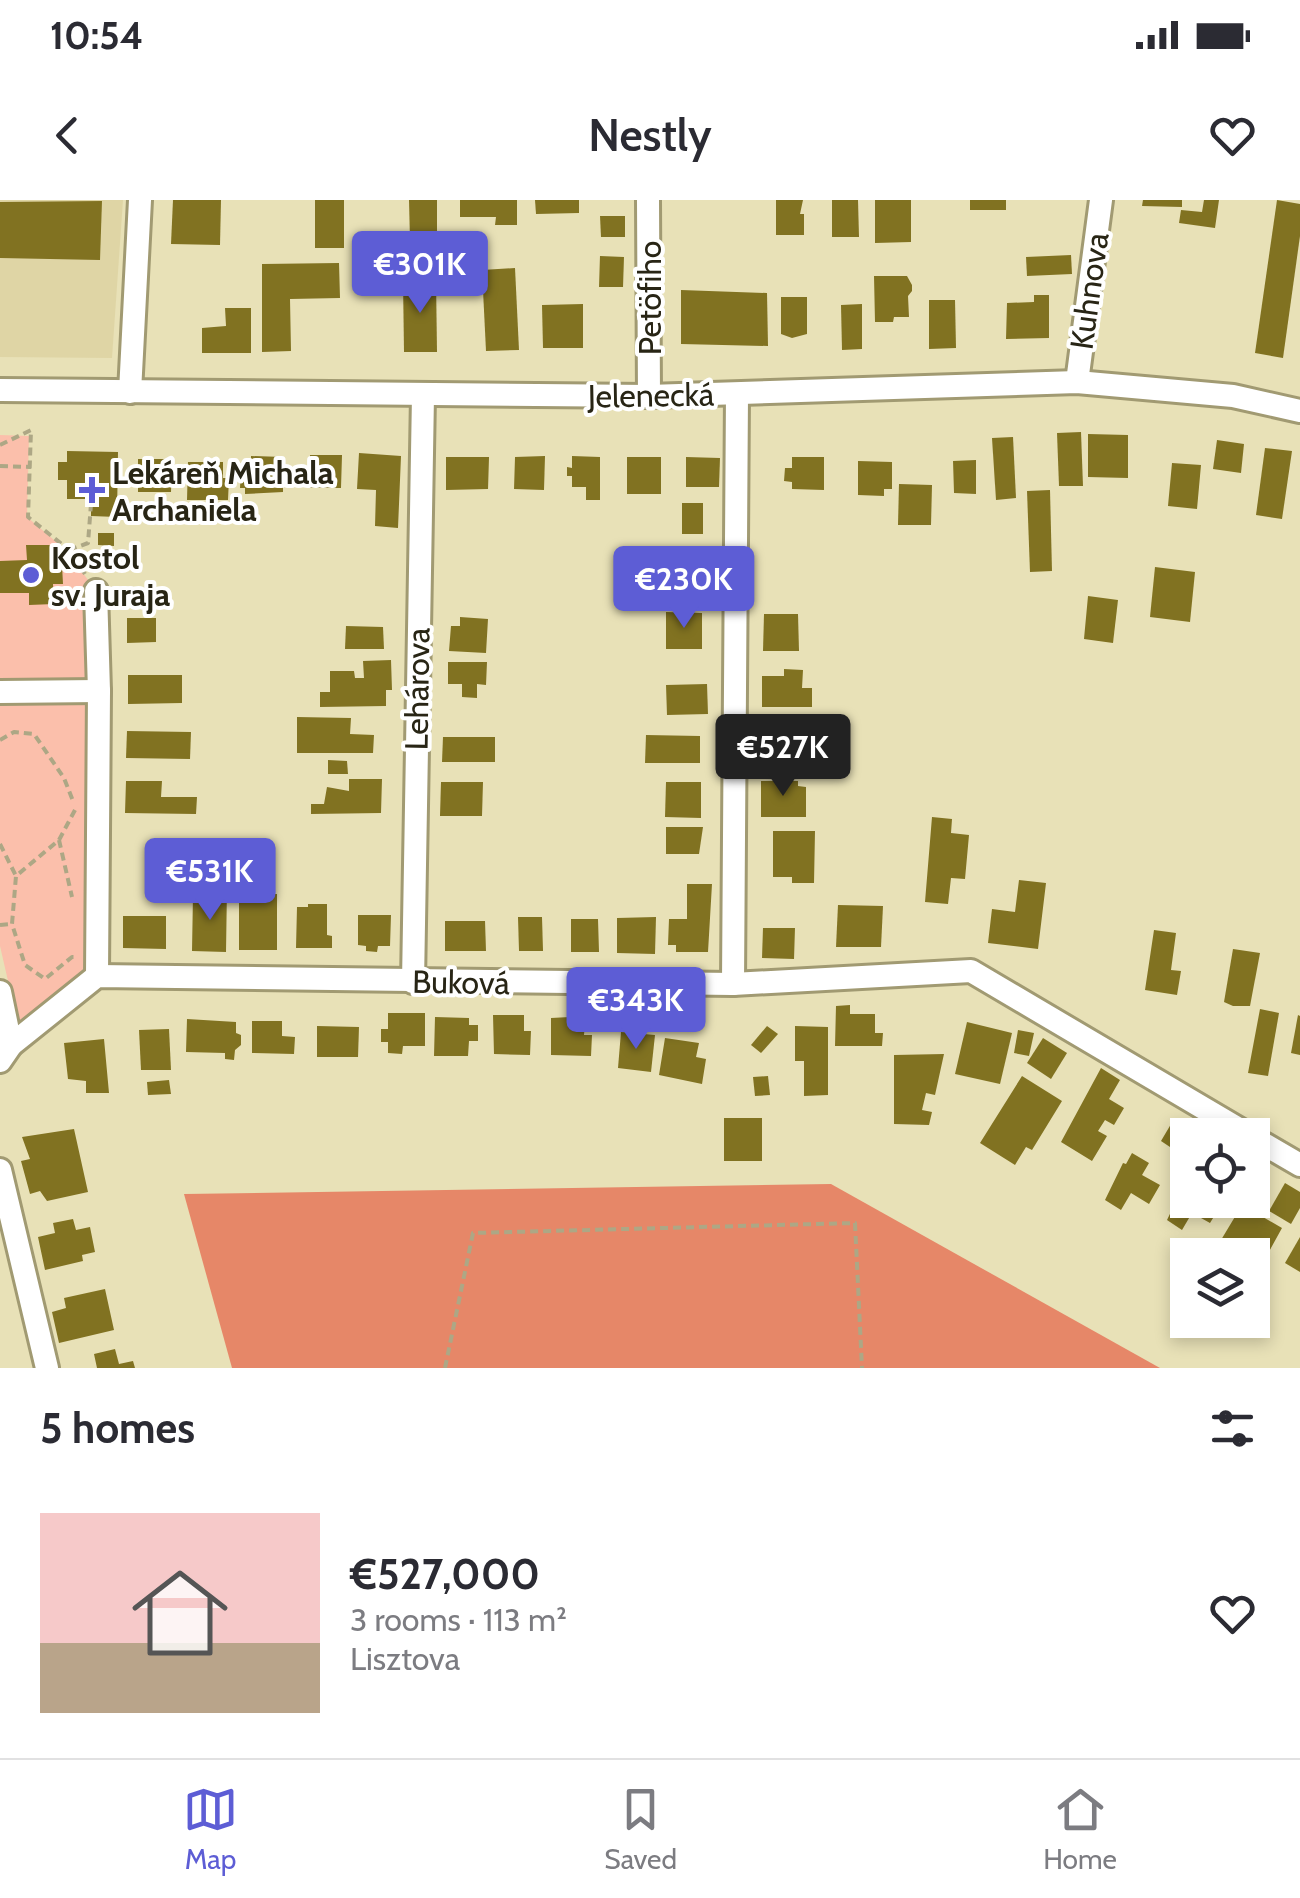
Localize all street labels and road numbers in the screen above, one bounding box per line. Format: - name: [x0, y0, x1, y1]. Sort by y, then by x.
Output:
- street label: Kuhnova: [1062, 229, 1117, 352]
- street label: Petöfiho: [630, 241, 669, 355]
- street label: Jelenecká: [587, 374, 715, 416]
- street label: Lehárova: [396, 627, 438, 751]
- street label: Buková: [412, 962, 511, 1002]

